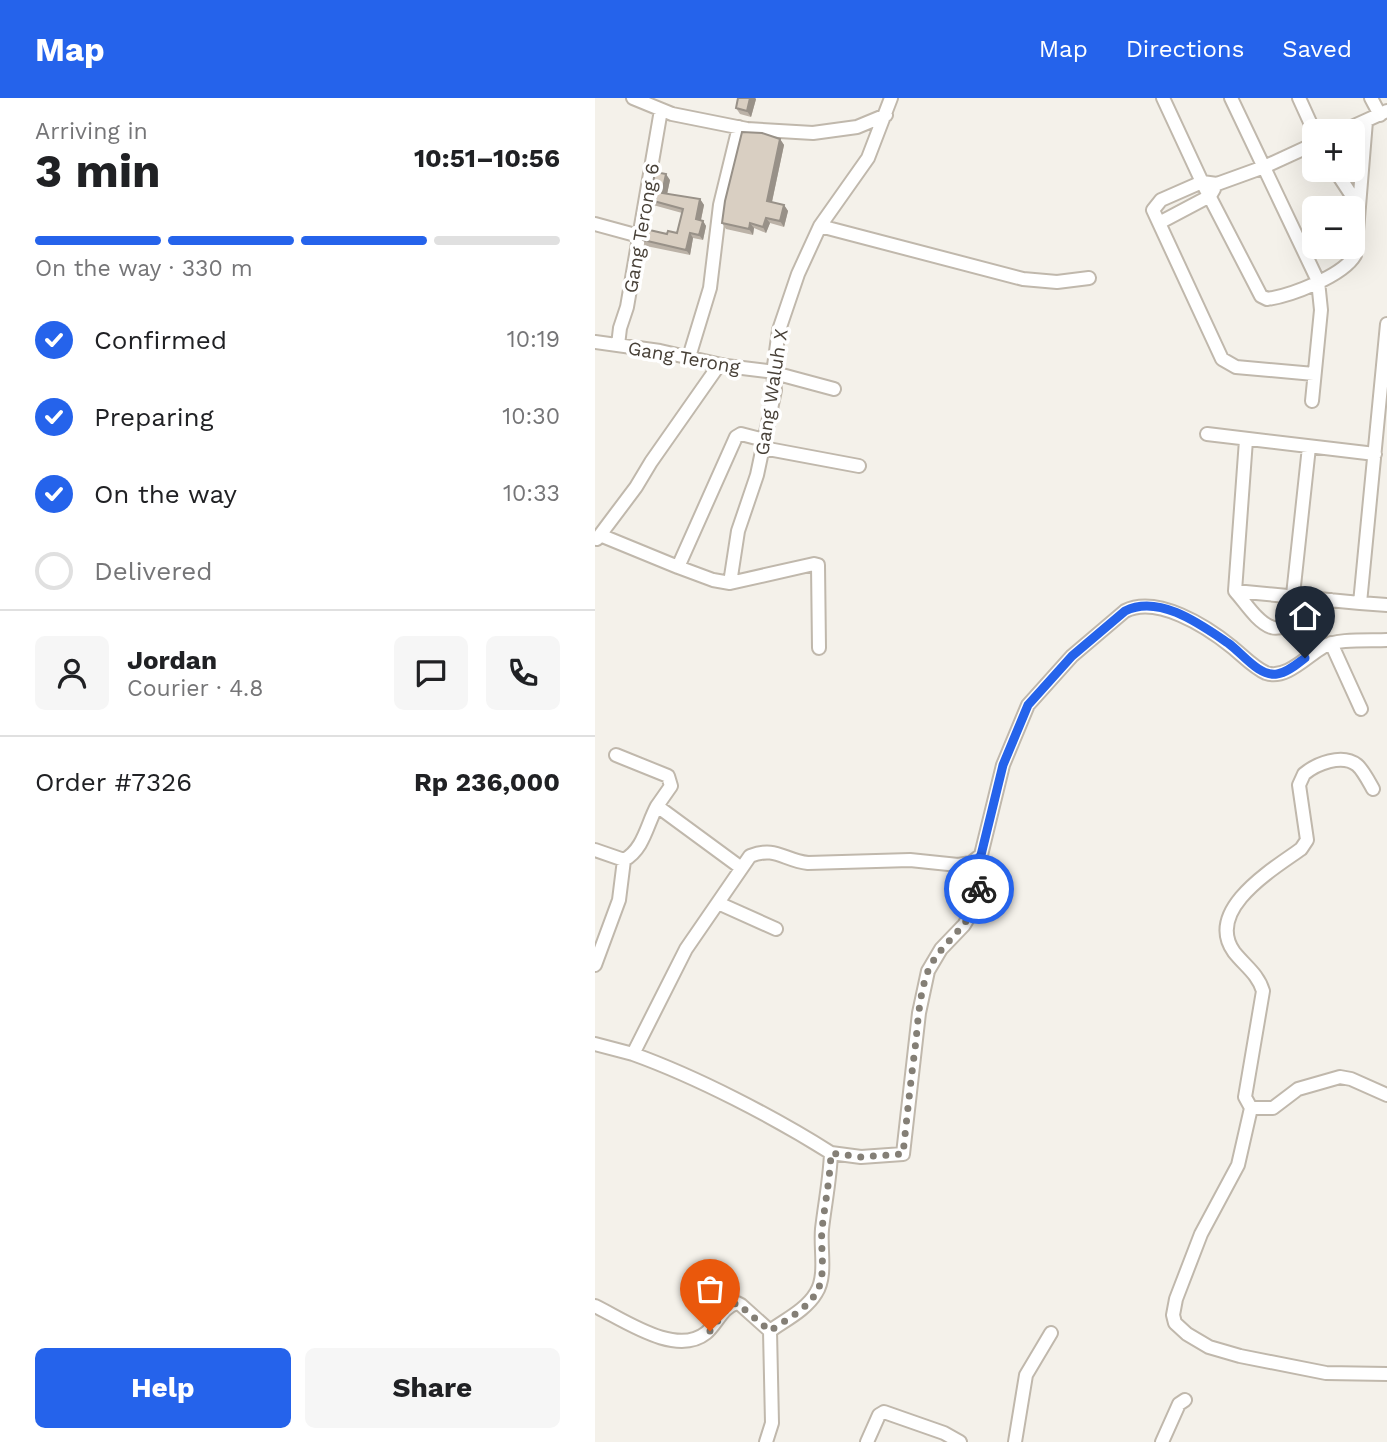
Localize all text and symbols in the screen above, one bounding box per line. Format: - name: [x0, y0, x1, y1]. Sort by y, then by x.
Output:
- text: Map: [35, 30, 105, 69]
- text: Map: [1039, 35, 1088, 63]
- text: Directions: [1126, 35, 1244, 63]
- text: Saved: [1282, 35, 1352, 63]
- text: Arriving in: [35, 118, 148, 145]
- map controls: [1302, 119, 1365, 259]
- button: +: [1302, 119, 1365, 182]
- text: 10:51–10:56: [414, 143, 560, 173]
- text: 3 min: [35, 144, 161, 198]
- street label: Gang Terong 6: [619, 161, 664, 295]
- button: −: [1302, 196, 1365, 259]
- text: On the way · 330 m: [35, 255, 253, 282]
- icon: check: [35, 321, 73, 359]
- text: Confirmed: [94, 325, 227, 355]
- text: 10:19: [507, 326, 560, 353]
- street label: Gang Waluh X: [750, 327, 793, 457]
- street label: Gang Terong: [626, 336, 743, 379]
- icon: check: [35, 398, 73, 436]
- text: Preparing: [94, 402, 214, 432]
- text: 10:30: [502, 403, 560, 430]
- icon: check: [35, 475, 73, 513]
- text: On the way: [94, 479, 237, 509]
- text: 10:33: [503, 480, 560, 507]
- text: Delivered: [94, 556, 213, 586]
- pin: [1275, 586, 1335, 658]
- icon: home: [1286, 597, 1324, 635]
- button: person: [35, 636, 109, 710]
- button: chat: [394, 636, 468, 710]
- button: phone: [486, 636, 560, 710]
- text: Jordan: [127, 645, 217, 675]
- text: Courier · 4.8: [127, 675, 263, 702]
- text: Order #7326: [35, 767, 192, 797]
- text: Rp 236,000: [414, 767, 560, 797]
- courier: [944, 854, 1014, 924]
- icon: bike: [960, 870, 998, 908]
- pin: [680, 1259, 740, 1331]
- icon: bag: [691, 1270, 729, 1308]
- button: Help: [35, 1348, 291, 1428]
- button: Share: [305, 1348, 560, 1428]

